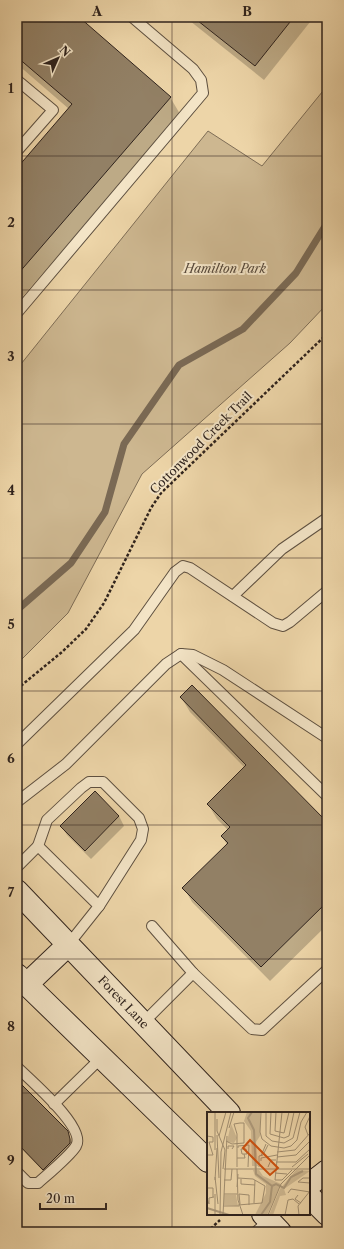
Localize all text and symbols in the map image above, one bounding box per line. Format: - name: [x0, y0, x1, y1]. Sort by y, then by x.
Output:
- text: A: [91, 3, 103, 19]
- text: B: [242, 3, 252, 19]
- north arrow: [38, 38, 78, 78]
- text: N: [57, 43, 74, 60]
- text: 1: [8, 80, 14, 96]
- text: 2: [7, 214, 15, 230]
- park label: Hamilton Park: [183, 261, 267, 276]
- text: 3: [7, 348, 15, 364]
- street label: Cottonwood Creek Trail: [146, 388, 255, 497]
- text: 4: [7, 482, 15, 498]
- text: 5: [7, 616, 15, 632]
- text: 6: [7, 750, 15, 766]
- text: 7: [8, 884, 15, 900]
- street label: Forest Lane: [95, 972, 153, 1032]
- text: 8: [7, 1018, 15, 1034]
- inset map: [207, 1112, 310, 1215]
- text: 9: [7, 1152, 15, 1168]
- scale bar: [40, 1185, 106, 1211]
- text: 20 m: [46, 1191, 75, 1206]

